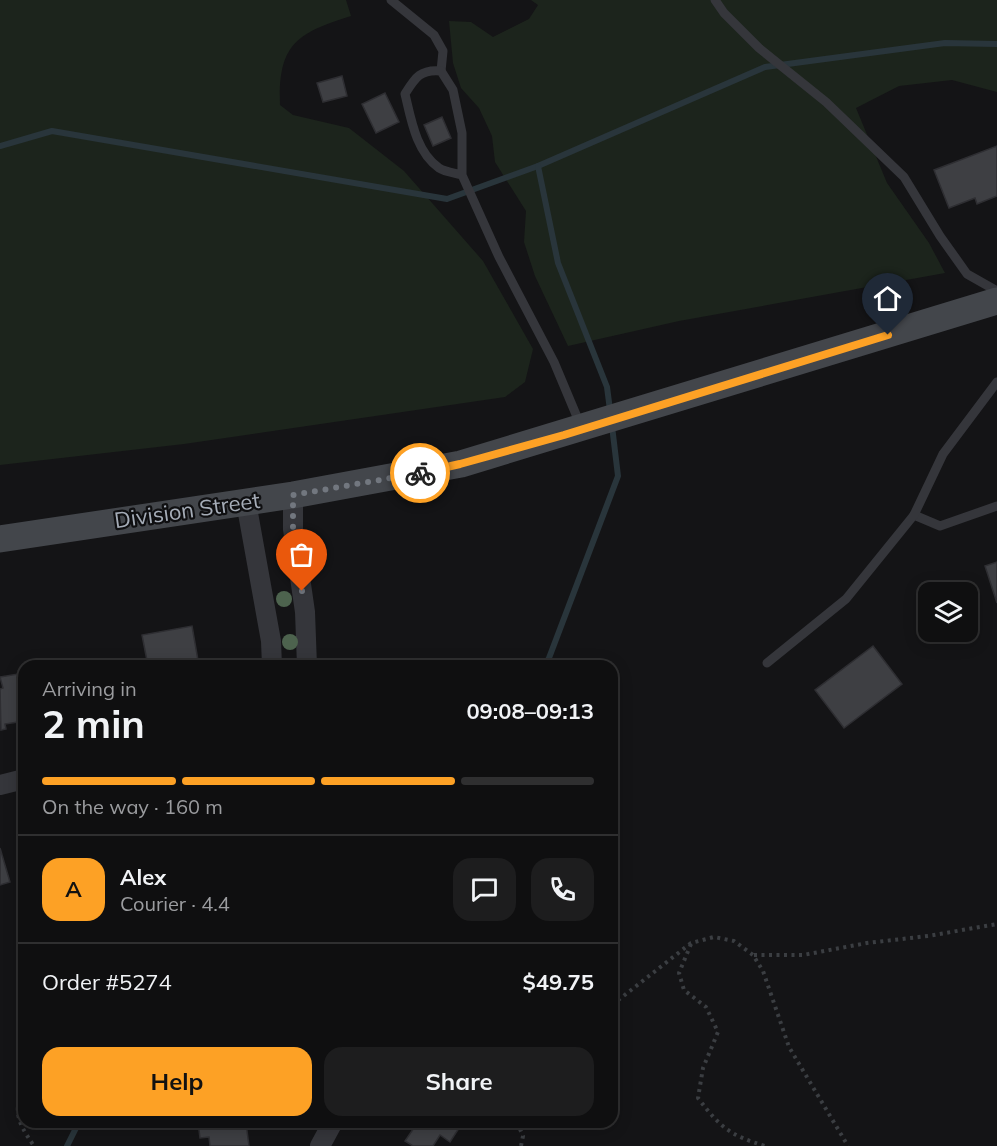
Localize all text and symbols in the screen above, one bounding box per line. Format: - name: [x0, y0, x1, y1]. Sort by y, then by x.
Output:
- pin: [862, 273, 913, 335]
- icon: home: [871, 282, 904, 315]
- courier: [390, 443, 450, 503]
- icon: bike: [404, 457, 437, 490]
- street label: Division Street: [112, 486, 262, 534]
- pin: [276, 529, 327, 591]
- icon: bag: [285, 538, 318, 571]
- map controls: [918, 582, 978, 642]
- button: layers: [918, 582, 978, 642]
- text: Arriving in: [42, 676, 137, 701]
- text: 09:08–09:13: [466, 697, 594, 725]
- text: 2 min: [42, 699, 145, 748]
- text: On the way · 160 m: [42, 794, 223, 819]
- button: chat: [453, 858, 516, 921]
- button: phone: [531, 858, 594, 921]
- text: Alex: [120, 863, 166, 891]
- text: A: [65, 875, 82, 903]
- text: Courier · 4.4: [120, 891, 230, 916]
- text: Order #5274: [42, 968, 172, 996]
- text: $49.75: [523, 968, 594, 996]
- button: Help: [42, 1047, 312, 1116]
- button: Share: [324, 1047, 594, 1116]

